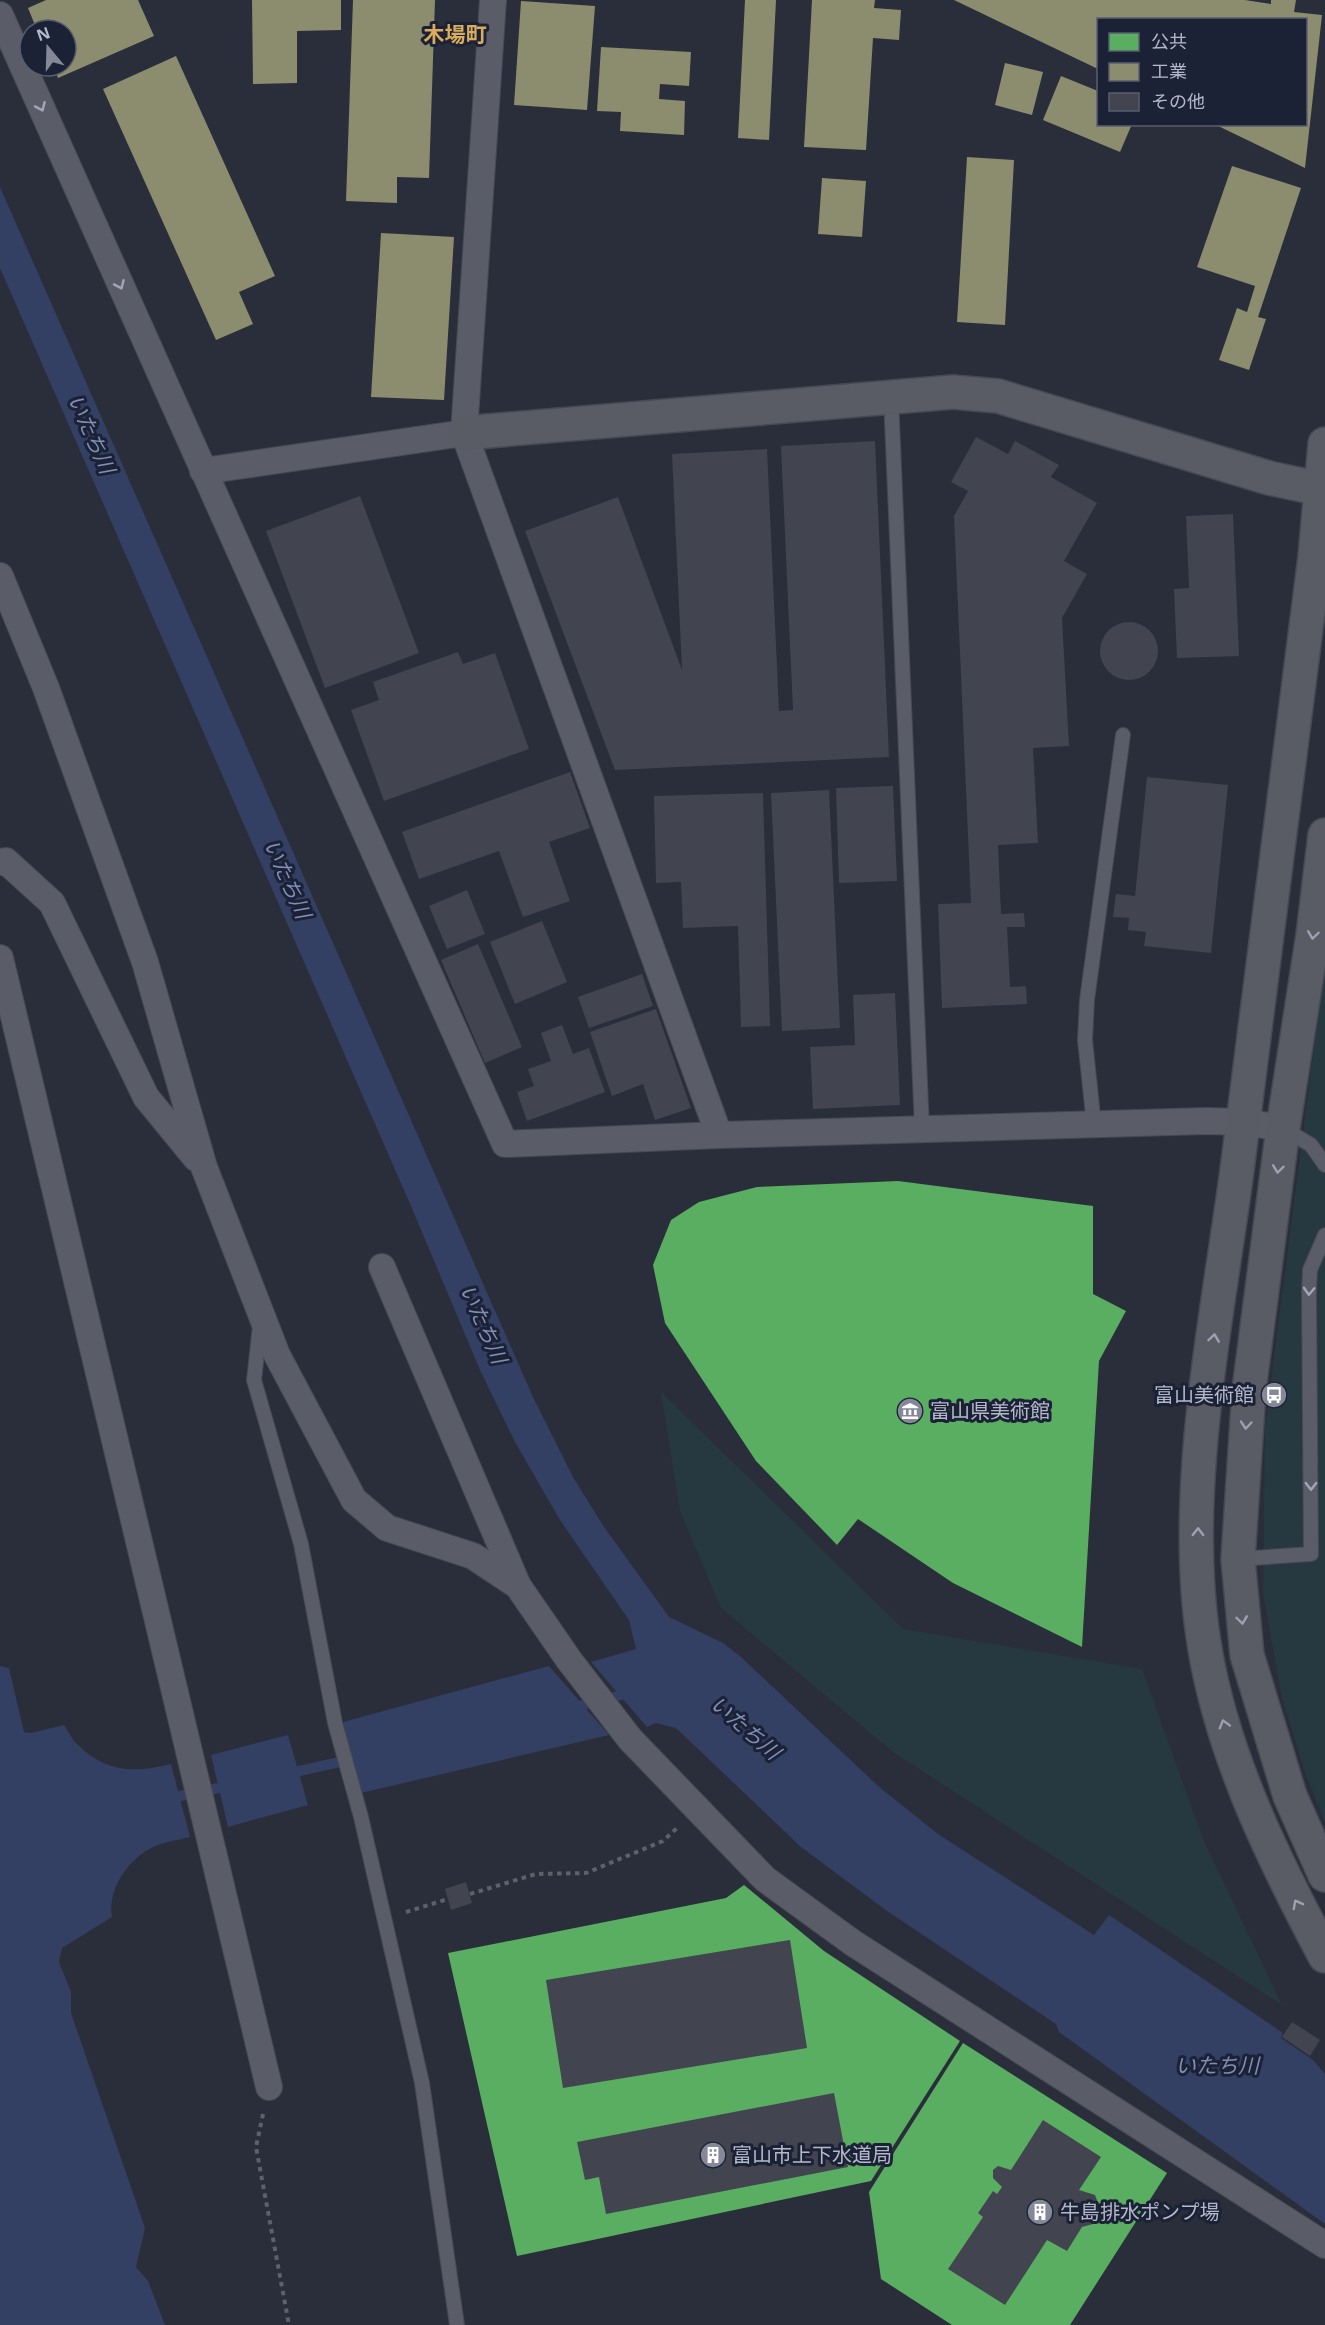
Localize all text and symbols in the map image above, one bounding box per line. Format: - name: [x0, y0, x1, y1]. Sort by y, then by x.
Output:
- north arrow: [18, 18, 78, 78]
- legend: [1097, 18, 1307, 126]
- district label: 木場町: [424, 20, 487, 48]
- text: N: [33, 21, 53, 46]
- text: 公共: [1151, 29, 1187, 53]
- text: 工業: [1151, 59, 1187, 83]
- text: その他: [1151, 89, 1205, 113]
- one-way arrow: [34, 101, 46, 112]
- one-way arrow: [113, 279, 125, 290]
- water label: いたち川: [62, 390, 123, 479]
- water label: いたち川: [258, 835, 319, 924]
- one-way arrow: [1307, 930, 1320, 940]
- one-way arrow: [1272, 1165, 1285, 1174]
- water label: いたち川: [454, 1280, 515, 1369]
- one-way arrow: [1303, 1286, 1316, 1295]
- one-way arrow: [1207, 1333, 1219, 1342]
- bus stop icon: 富山美術館: [1259, 1380, 1289, 1410]
- place label: 富山美術館: [1154, 1381, 1254, 1408]
- museum icon: 富山県美術館: [895, 1396, 925, 1426]
- place label: 富山県美術館: [930, 1397, 1050, 1424]
- one-way arrow: [1240, 1421, 1253, 1430]
- one-way arrow: [1305, 1481, 1317, 1490]
- one-way arrow: [1192, 1527, 1204, 1536]
- one-way arrow: [1236, 1615, 1248, 1625]
- water label: いたち川: [705, 1689, 788, 1767]
- one-way arrow: [1218, 1719, 1231, 1729]
- one-way arrow: [1293, 1900, 1304, 1911]
- water label: いたち川: [1175, 2051, 1261, 2079]
- building icon: 富山市上下水道局: [698, 2140, 728, 2170]
- place label: 富山市上下水道局: [732, 2141, 892, 2168]
- building icon: 牛島排水ポンプ場: [1025, 2197, 1055, 2227]
- place label: 牛島排水ポンプ場: [1060, 2198, 1219, 2225]

